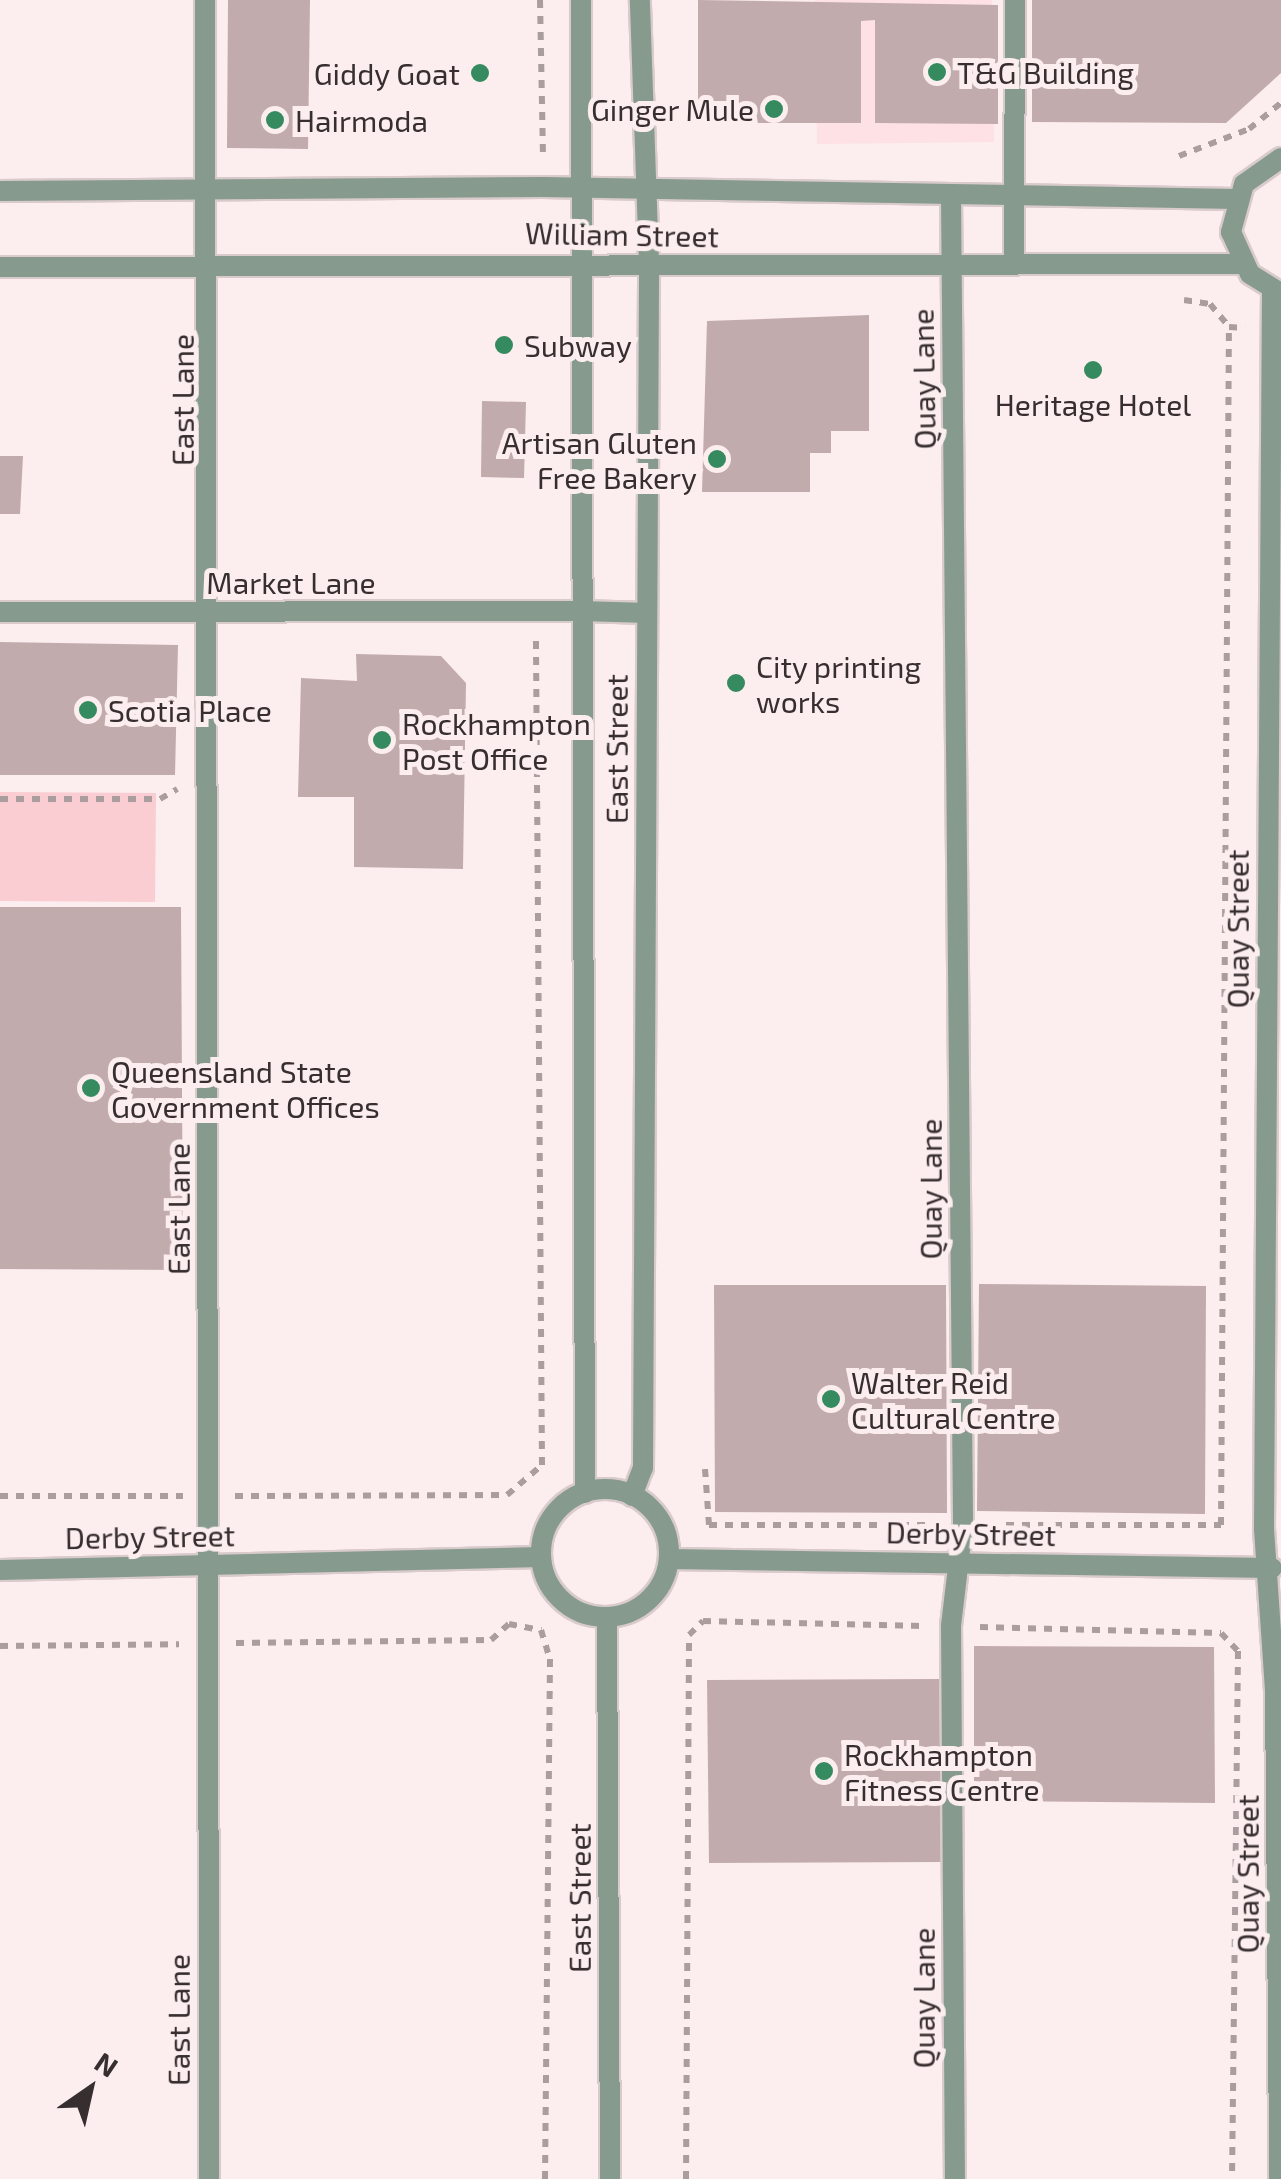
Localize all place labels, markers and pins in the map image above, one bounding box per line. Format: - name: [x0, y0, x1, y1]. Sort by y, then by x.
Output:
- place label: T&G Building: [957, 54, 1134, 90]
- place label: Giddy Goat: [313, 55, 460, 91]
- marker: T&G Building: [926, 61, 948, 83]
- marker: Giddy Goat: [469, 62, 491, 84]
- place label: Ginger Mule: [590, 91, 754, 127]
- marker: Ginger Mule: [763, 98, 785, 120]
- place label: Hairmoda: [295, 102, 428, 138]
- marker: Hairmoda: [264, 109, 286, 131]
- place label: Subway: [524, 327, 632, 363]
- marker: Subway: [493, 334, 515, 356]
- marker: Heritage Hotel: [1082, 359, 1104, 381]
- place label: Heritage Hotel: [995, 386, 1191, 422]
- place label: Artisan Gluten Free Bakery: [502, 424, 697, 494]
- marker: Artisan Gluten Free Bakery: [706, 448, 728, 470]
- place label: City printing works: [756, 648, 922, 718]
- marker: City printing works: [725, 672, 747, 694]
- place label: Scotia Place: [108, 692, 272, 728]
- marker: Scotia Place: [77, 699, 99, 721]
- place label: Rockhampton Post Office: [402, 705, 591, 776]
- marker: Rockhampton Post Office: [371, 729, 393, 751]
- place label: Queensland State Government Offices: [111, 1053, 380, 1124]
- marker: Queensland State Government Offices: [80, 1077, 102, 1099]
- place label: Walter Reid Cultural Centre: [851, 1364, 1056, 1434]
- marker: Walter Reid Cultural Centre: [820, 1388, 842, 1410]
- place label: Rockhampton Fitness Centre: [844, 1736, 1040, 1806]
- marker: Rockhampton Fitness Centre: [813, 1760, 835, 1782]

